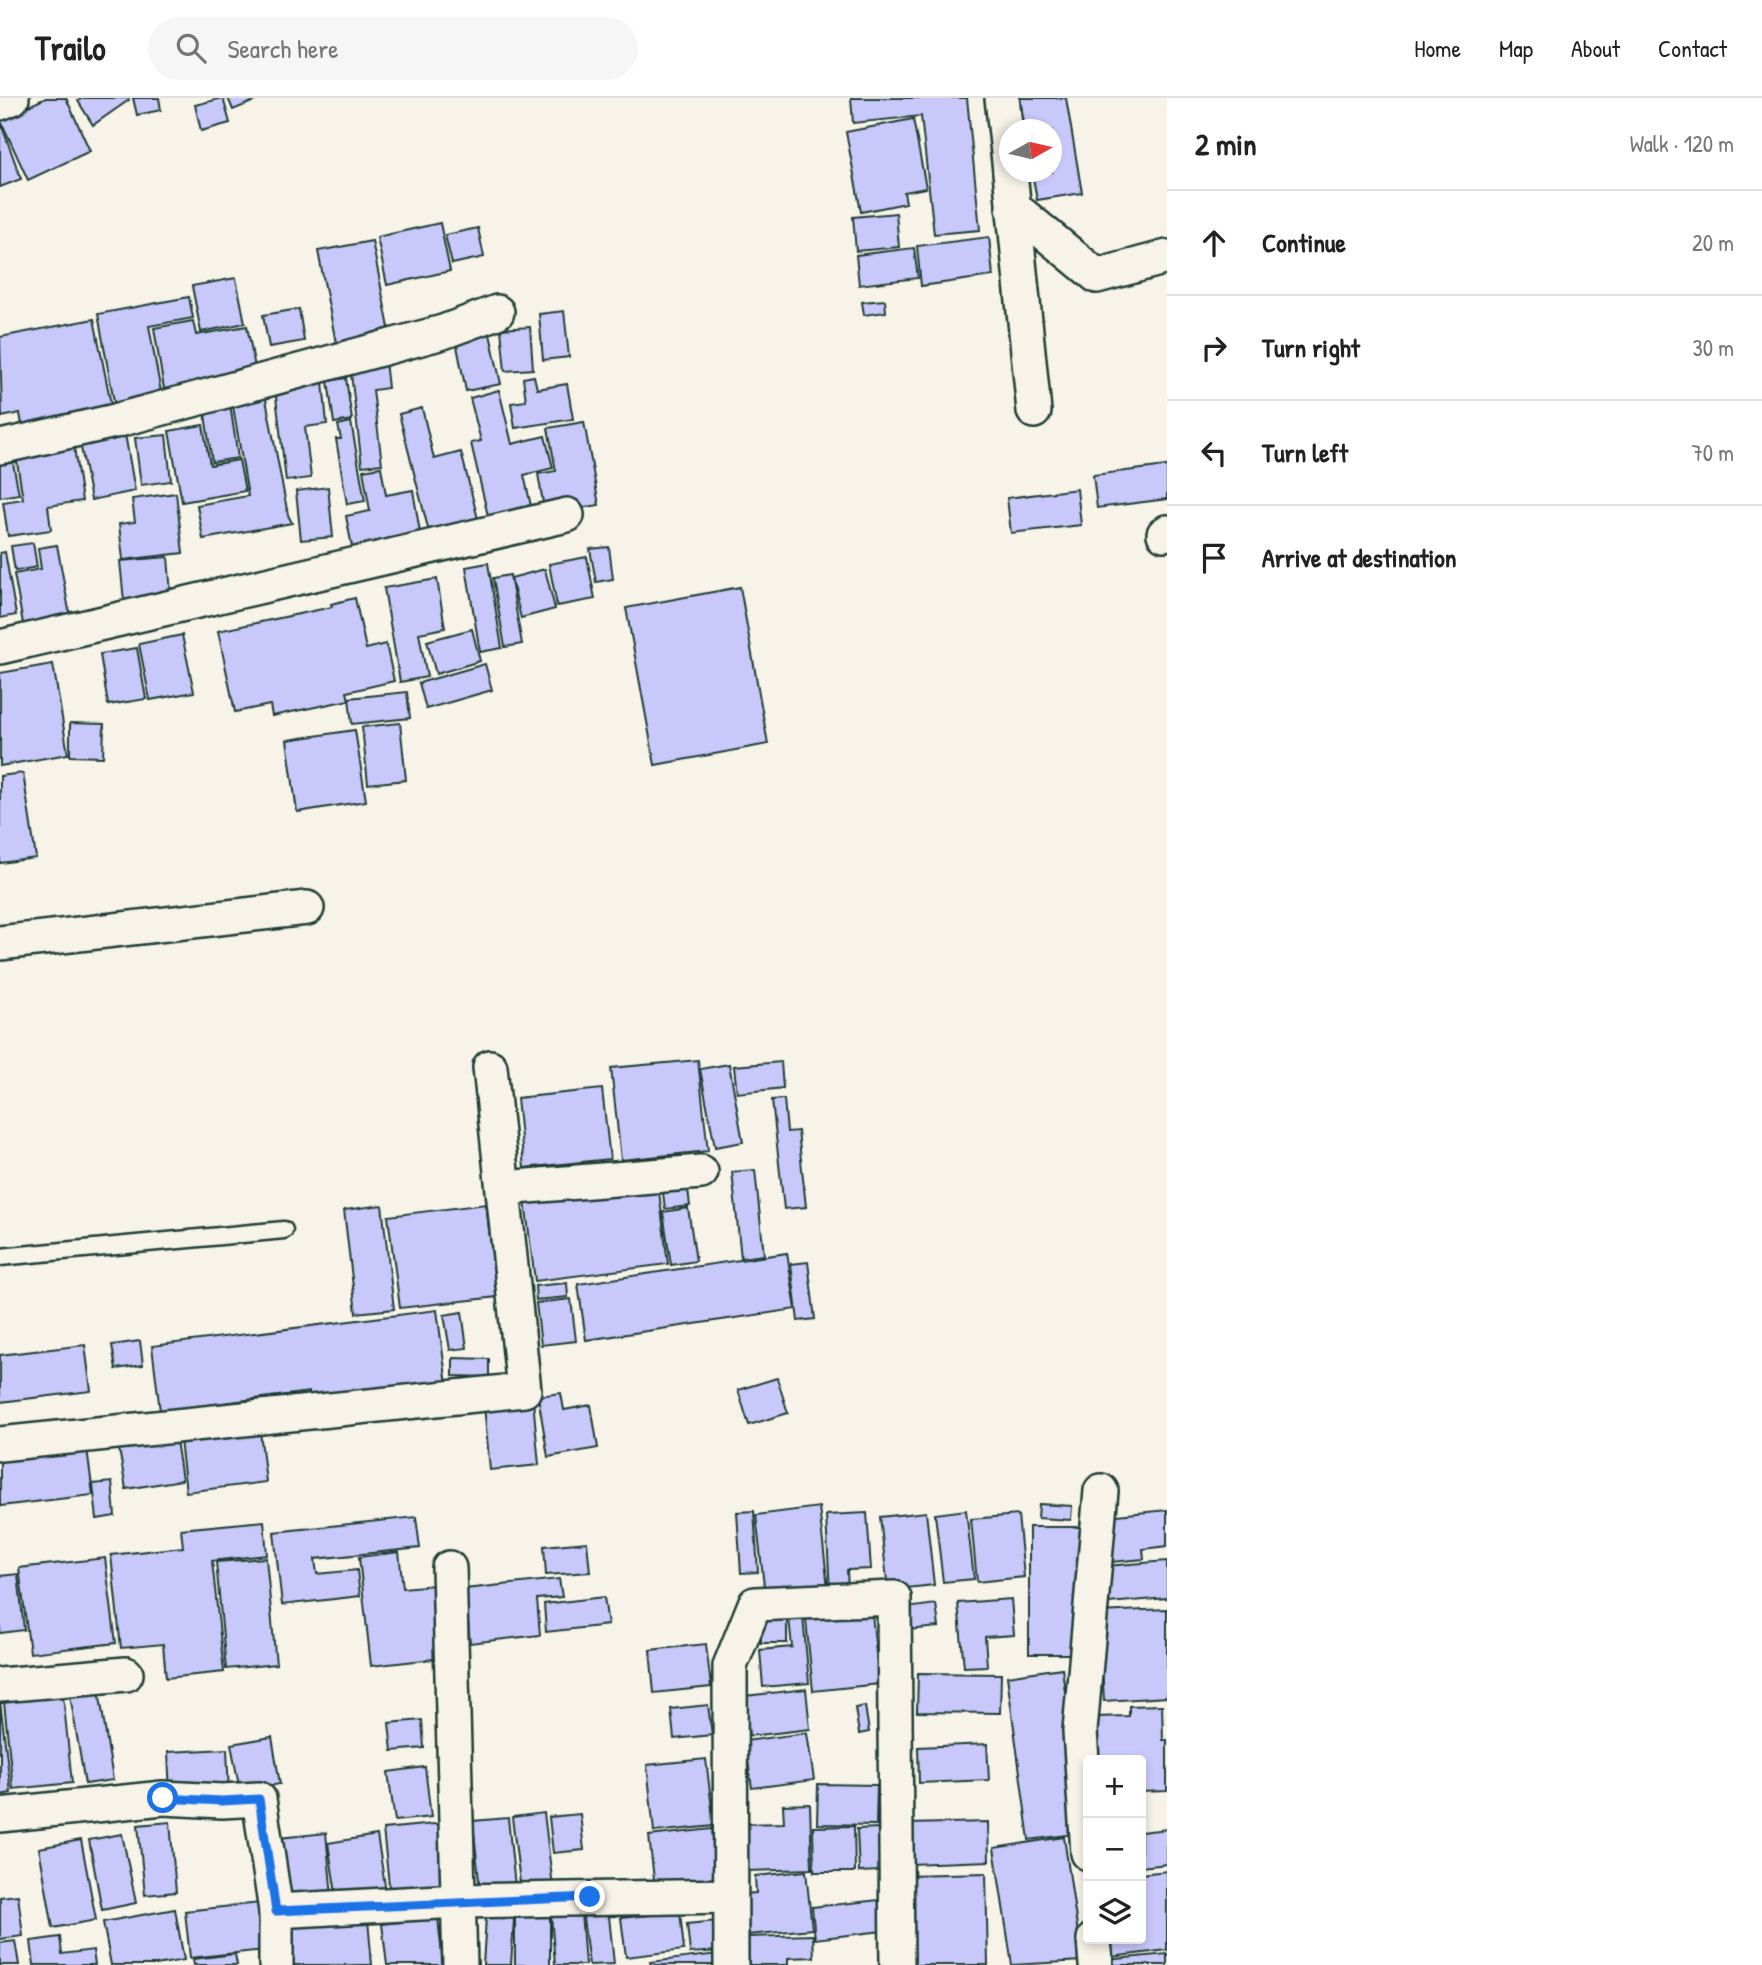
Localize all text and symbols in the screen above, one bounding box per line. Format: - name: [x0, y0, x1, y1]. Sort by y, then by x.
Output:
- search box: [148, 17, 638, 80]
- text: Trailo: [35, 26, 106, 70]
- icon: search: [172, 29, 210, 67]
- text: Search here: [228, 31, 339, 66]
- text: Home: [1414, 32, 1461, 64]
- text: Map: [1499, 32, 1533, 64]
- text: About: [1571, 32, 1620, 64]
- text: Contact: [1658, 32, 1727, 64]
- north arrow: [999, 119, 1062, 182]
- text: 2 min: [1195, 124, 1257, 164]
- text: Walk · 120 m: [1630, 128, 1734, 159]
- icon: ahead: [1195, 224, 1233, 262]
- text: Continue: [1262, 225, 1346, 260]
- text: 20 m: [1692, 227, 1734, 258]
- icon: right: [1195, 329, 1233, 367]
- text: Turn right: [1262, 330, 1360, 365]
- text: 30 m: [1692, 332, 1734, 363]
- icon: left: [1195, 434, 1233, 472]
- text: Turn left: [1262, 435, 1348, 470]
- text: 70 m: [1691, 437, 1734, 468]
- icon: arrive: [1195, 539, 1233, 577]
- text: Arrive at destination: [1262, 540, 1457, 575]
- map controls: [1083, 1755, 1146, 1944]
- button: +: [1083, 1755, 1146, 1818]
- route start: [147, 1782, 178, 1813]
- button: −: [1083, 1818, 1146, 1881]
- route end: [574, 1881, 605, 1912]
- button: layers: [1083, 1881, 1146, 1944]

